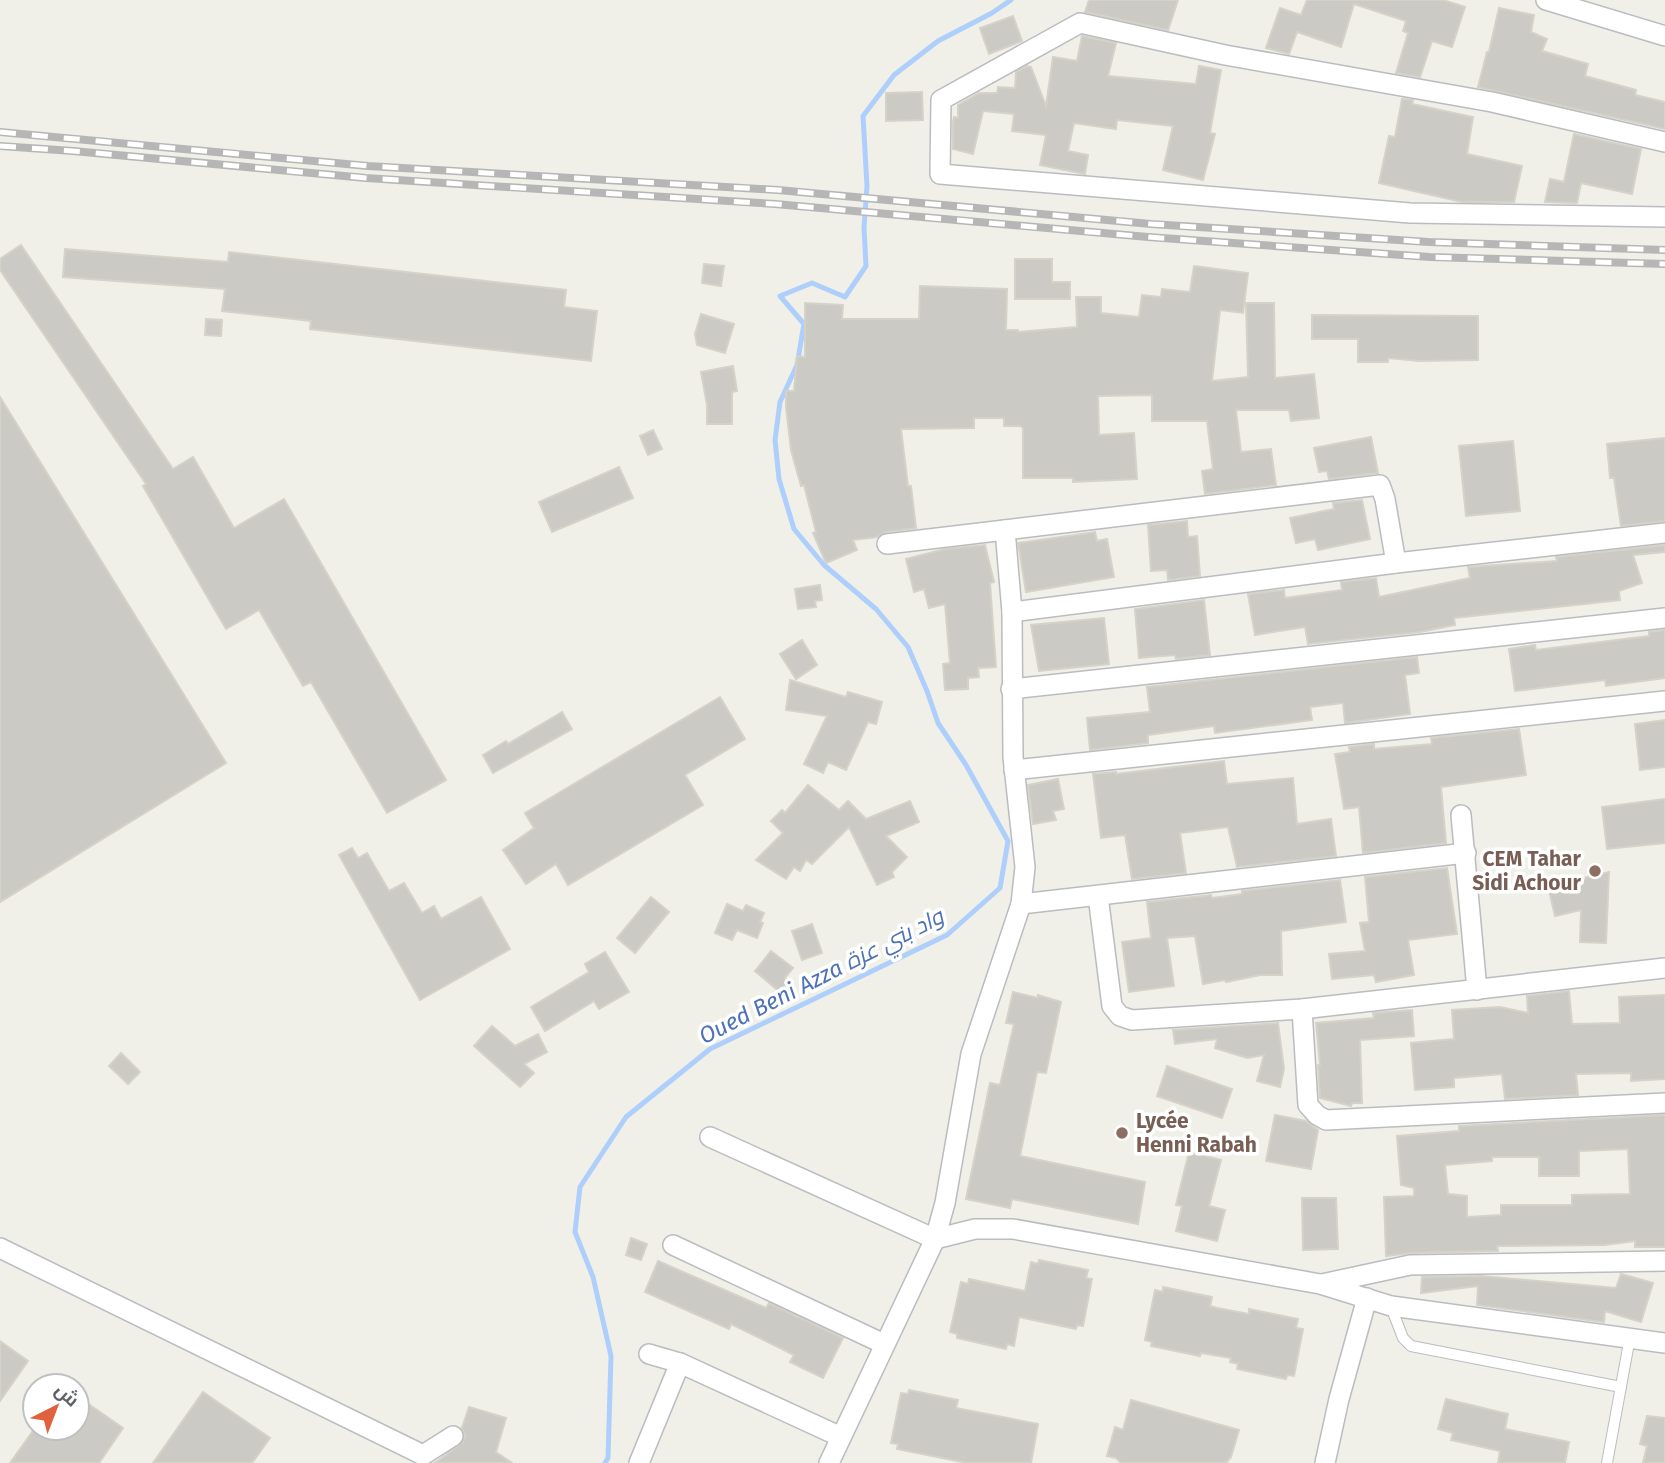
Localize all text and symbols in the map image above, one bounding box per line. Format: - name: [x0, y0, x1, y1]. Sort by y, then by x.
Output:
- place label: CEM Tahar Sidi Achour: [1472, 846, 1582, 896]
- marker: CEM Tahar Sidi Achour: [1587, 863, 1603, 879]
- water label: Oued Beni Azza واد بني عزة: [694, 901, 951, 1054]
- place label: Lycée Henni Rabah: [1136, 1108, 1257, 1158]
- marker: Lycée Henni Rabah: [1114, 1125, 1130, 1141]
- north arrow: [21, 1372, 91, 1442]
- text: ش: [50, 1378, 84, 1411]

